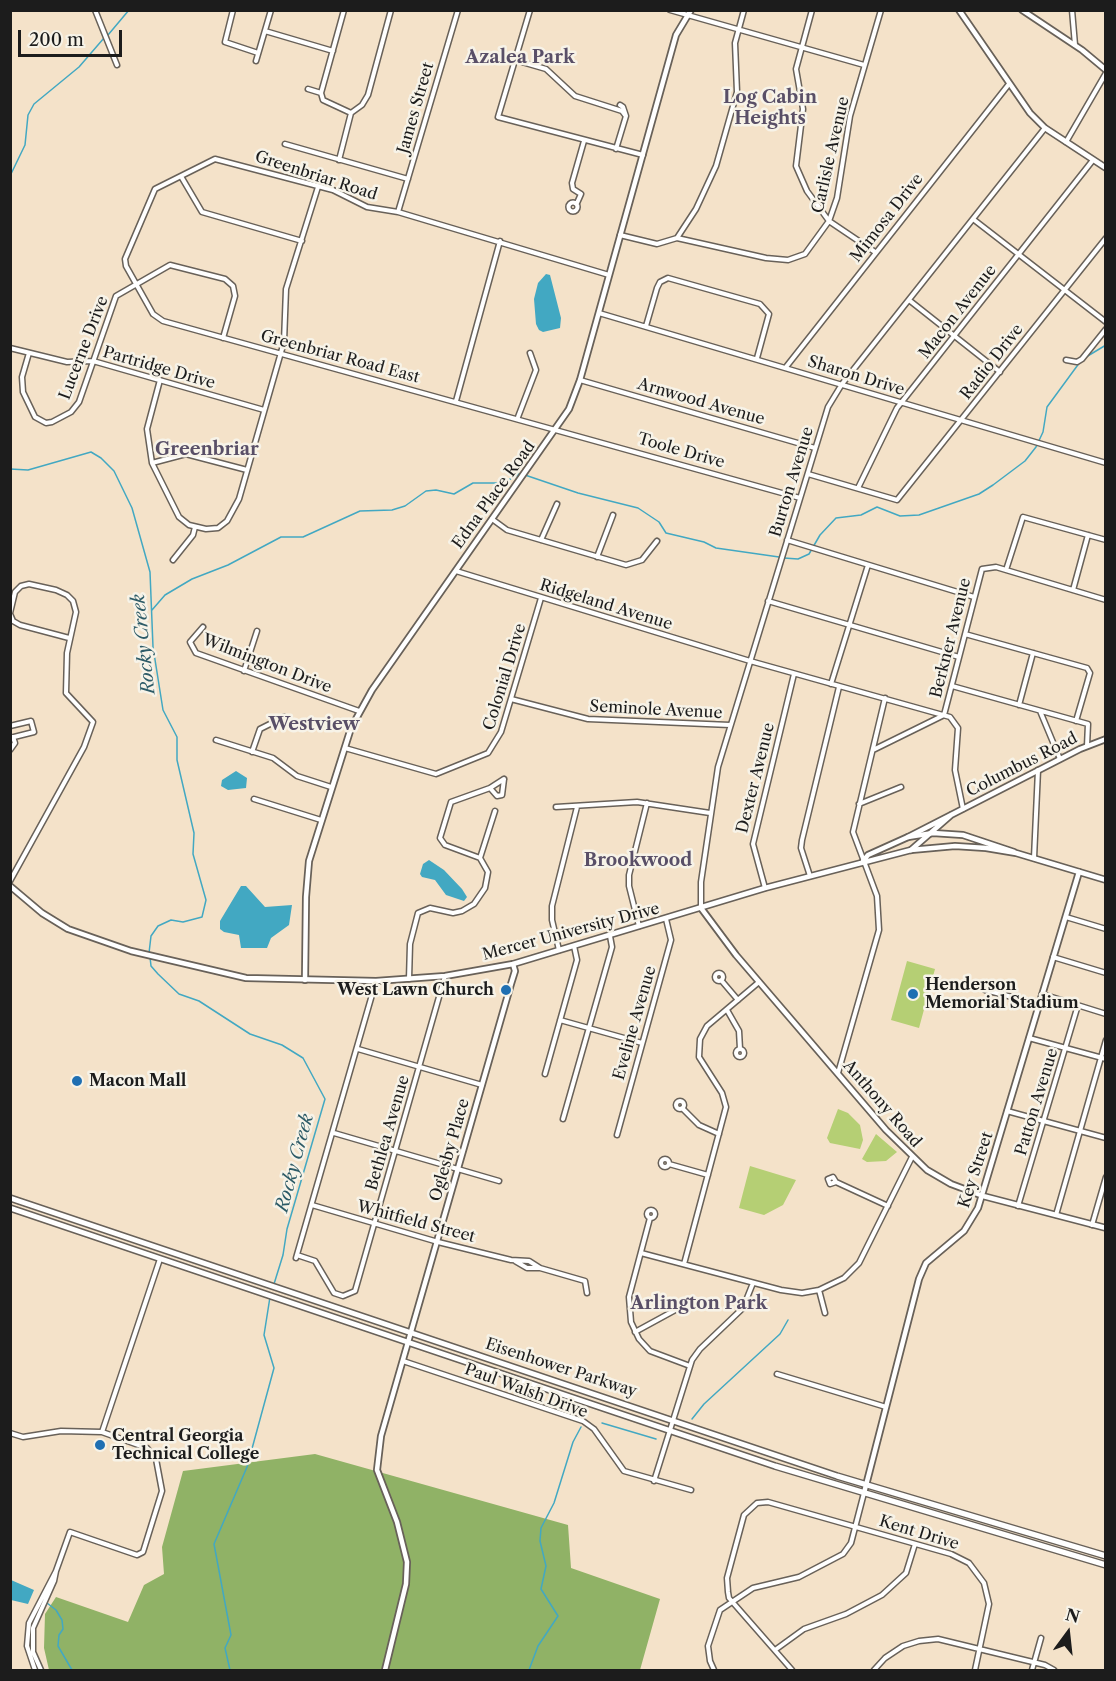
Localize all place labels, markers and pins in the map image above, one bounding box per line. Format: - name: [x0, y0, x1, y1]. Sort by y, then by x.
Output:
- place label: Henderson Memorial Stadium: [925, 975, 1079, 1013]
- place label: West Lawn Church: [337, 980, 494, 1000]
- marker: West Lawn Church: [499, 983, 513, 997]
- marker: Henderson Memorial Stadium: [906, 987, 920, 1001]
- place label: Macon Mall: [89, 1071, 186, 1091]
- marker: Macon Mall: [70, 1074, 84, 1088]
- place label: Central Georgia Technical College: [112, 1426, 259, 1464]
- marker: Central Georgia Technical College: [93, 1438, 107, 1452]

